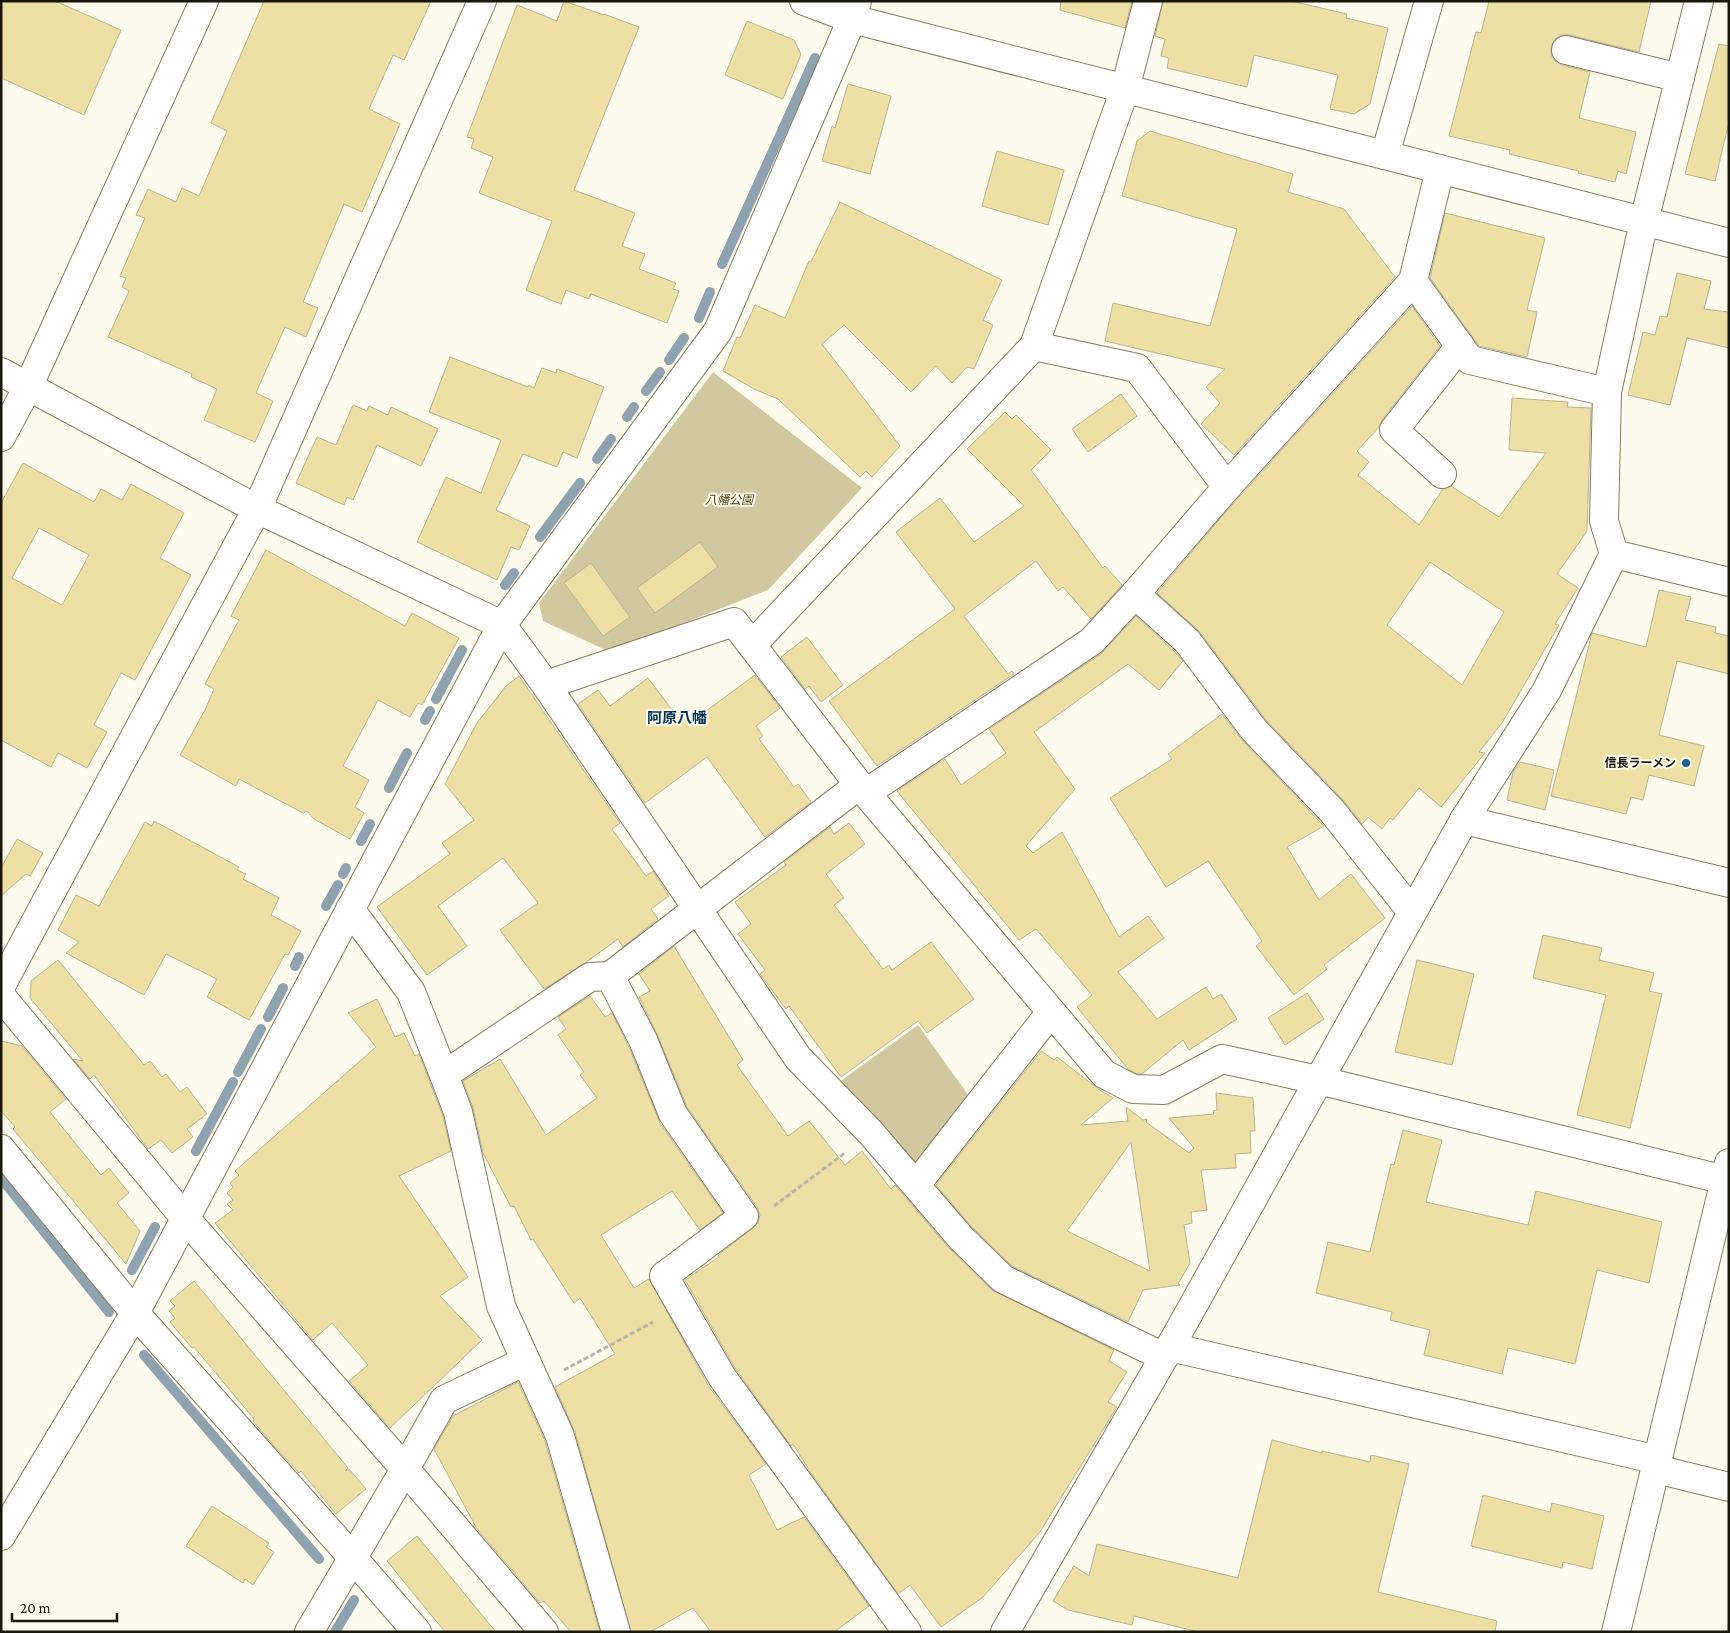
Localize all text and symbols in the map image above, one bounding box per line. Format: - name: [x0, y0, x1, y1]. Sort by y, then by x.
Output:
- park label: 八幡公園: [705, 493, 755, 507]
- district label: 阿原八幡: [647, 710, 707, 726]
- place label: 信長ラーメン: [1604, 756, 1676, 770]
- marker: 信長ラーメン: [1680, 757, 1692, 769]
- scale bar: [12, 1590, 118, 1622]
- text: 20 m: [20, 1600, 51, 1616]

